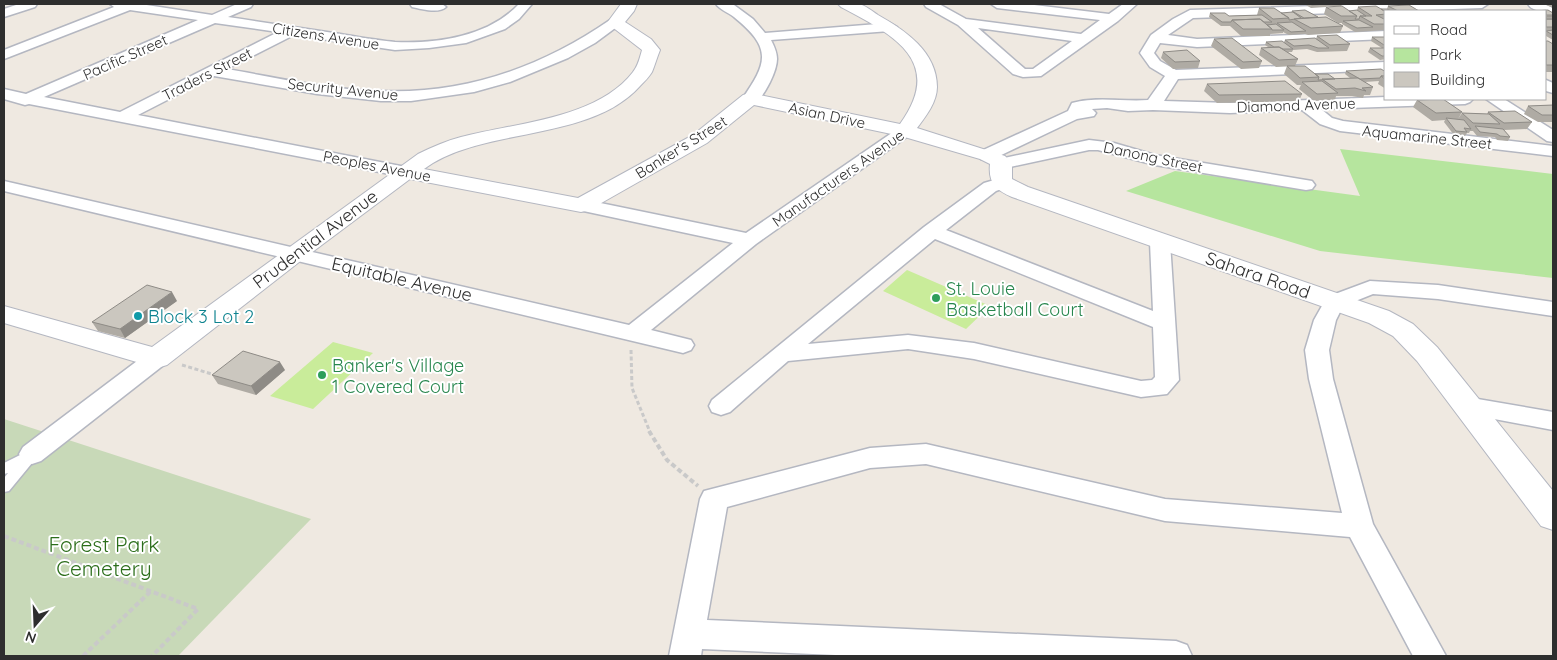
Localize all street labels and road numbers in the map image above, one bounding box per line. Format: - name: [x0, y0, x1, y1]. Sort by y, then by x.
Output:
- street label: Citizens Avenue: [271, 18, 381, 54]
- street label: Pacific Street: [80, 30, 170, 84]
- street label: Traders Street: [159, 43, 255, 105]
- street label: Security Avenue: [287, 74, 399, 104]
- street label: Diamond Avenue: [1236, 93, 1356, 117]
- street label: Asian Drive: [787, 98, 867, 132]
- street label: Banker's Street: [632, 111, 730, 183]
- street label: Aquamarine Street: [1361, 121, 1493, 153]
- street label: Manufacturers Avenue: [768, 125, 908, 231]
- street label: Danong Street: [1102, 137, 1204, 177]
- street label: Peoples Avenue: [321, 146, 433, 186]
- street label: Prudential Avenue: [248, 184, 382, 294]
- street label: Sahara Road: [1203, 246, 1313, 304]
- street label: Equitable Avenue: [329, 252, 475, 306]

